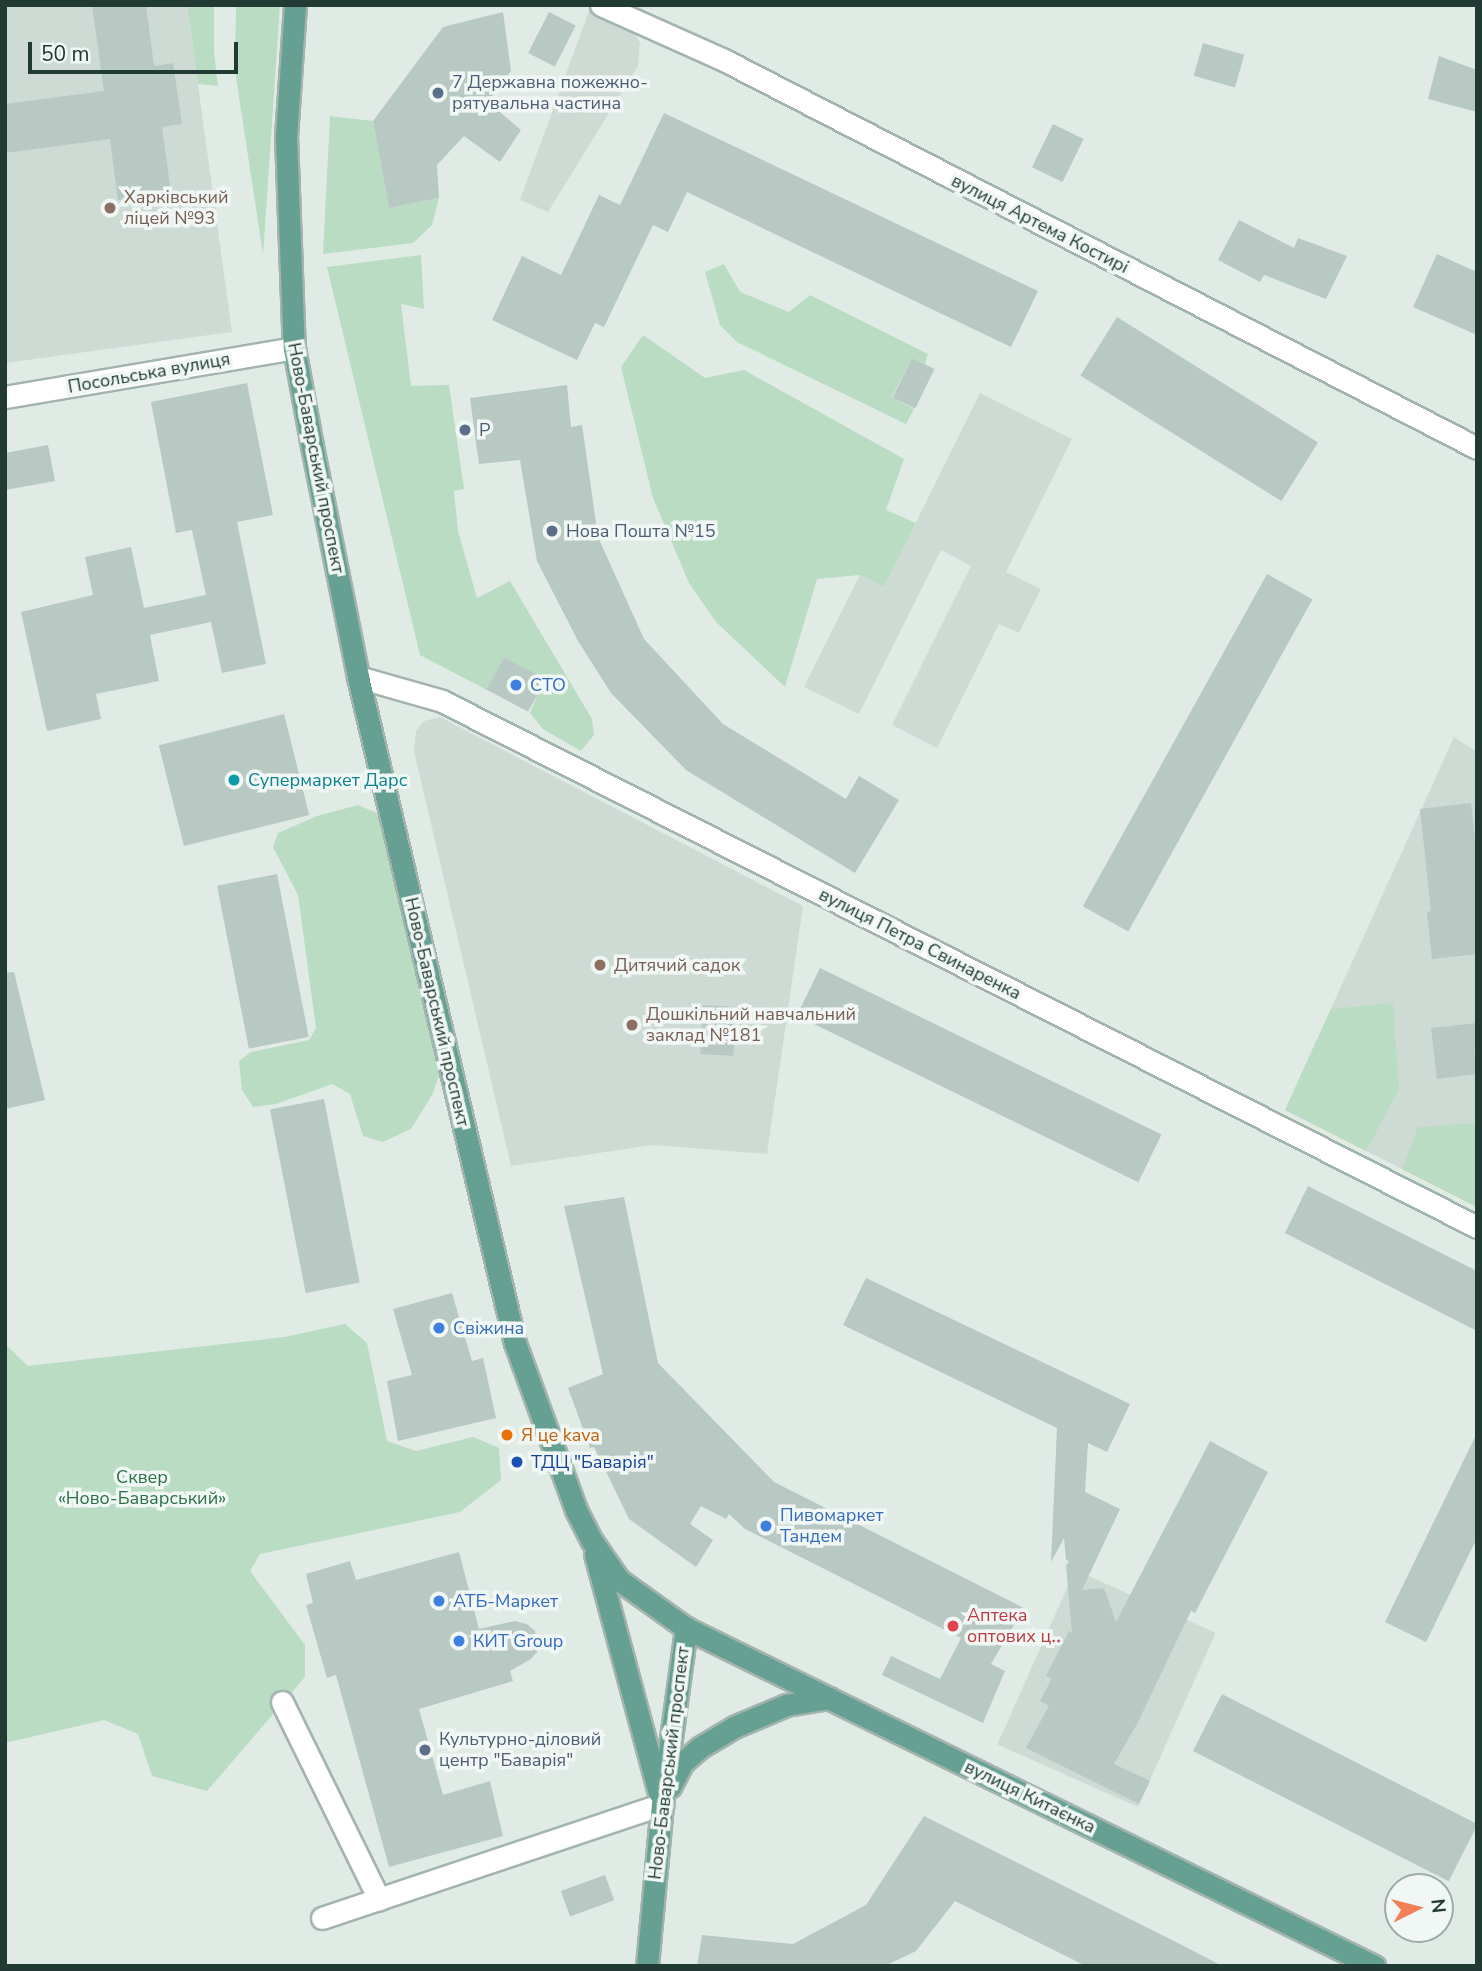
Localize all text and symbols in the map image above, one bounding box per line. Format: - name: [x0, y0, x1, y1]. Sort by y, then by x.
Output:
- scale bar: [32, 28, 242, 72]
- text: 50 m: [41, 40, 90, 68]
- place label: 7 Державна пожежно- рятувальна частина: [452, 72, 648, 114]
- marker: 7 Державна пожежно- рятувальна частина: [430, 85, 446, 101]
- street label: вулиця Артема Костирі: [948, 170, 1132, 278]
- place label: Харківський ліцей №93: [124, 187, 228, 230]
- marker: Харківський ліцей №93: [102, 200, 118, 216]
- street label: Ново-Баварський проспект: [283, 341, 349, 575]
- street label: Посольська вулиця: [66, 348, 232, 398]
- place label: Р: [479, 419, 490, 441]
- marker: Р: [457, 422, 473, 438]
- place label: Нова Пошта №15: [566, 520, 716, 542]
- marker: Нова Пошта №15: [544, 523, 560, 539]
- place label: СТО: [530, 674, 566, 696]
- marker: СТО: [508, 677, 524, 693]
- place label: Супермаркет Дарс: [248, 769, 407, 791]
- marker: Супермаркет Дарс: [226, 772, 242, 788]
- street label: вулиця Петра Свинаренка: [815, 884, 1025, 1004]
- street label: Ново-Баварський проспект: [400, 895, 474, 1129]
- place label: Дитячий садок: [614, 954, 740, 976]
- marker: Дитячий садок: [592, 957, 608, 973]
- place label: Дошкільний навчальний заклад №181: [646, 1004, 856, 1046]
- marker: Дошкільний навчальний заклад №181: [624, 1017, 640, 1033]
- place label: Свіжина: [453, 1317, 524, 1339]
- marker: Свіжина: [431, 1320, 447, 1336]
- place label: Я це kava: [521, 1424, 600, 1446]
- marker: Я це kava: [499, 1427, 515, 1443]
- place label: ТДЦ "Баварія": [531, 1451, 654, 1473]
- marker: ТДЦ "Баварія": [509, 1454, 525, 1470]
- park label: Сквер «Ново-Баварський»: [58, 1467, 226, 1510]
- place label: Пивомаркет Тандем: [780, 1505, 884, 1548]
- marker: Пивомаркет Тандем: [758, 1518, 774, 1534]
- place label: АТБ-Маркет: [453, 1590, 558, 1612]
- marker: АТБ-Маркет: [431, 1593, 447, 1609]
- place label: Аптека оптових ц‥: [967, 1605, 1061, 1648]
- marker: Аптека оптових ц‥: [945, 1618, 961, 1634]
- place label: КИТ Group: [473, 1630, 563, 1652]
- marker: КИТ Group: [451, 1633, 467, 1649]
- street label: Ново-Баварський проспект: [644, 1645, 694, 1881]
- place label: Культурно-діловий центр "Баварія": [439, 1729, 601, 1772]
- marker: Культурно-діловий центр "Баварія": [417, 1742, 433, 1758]
- street label: вулиця Китаєнка: [961, 1756, 1099, 1838]
- north arrow: [1384, 1873, 1454, 1943]
- text: N: [1424, 1898, 1452, 1914]

